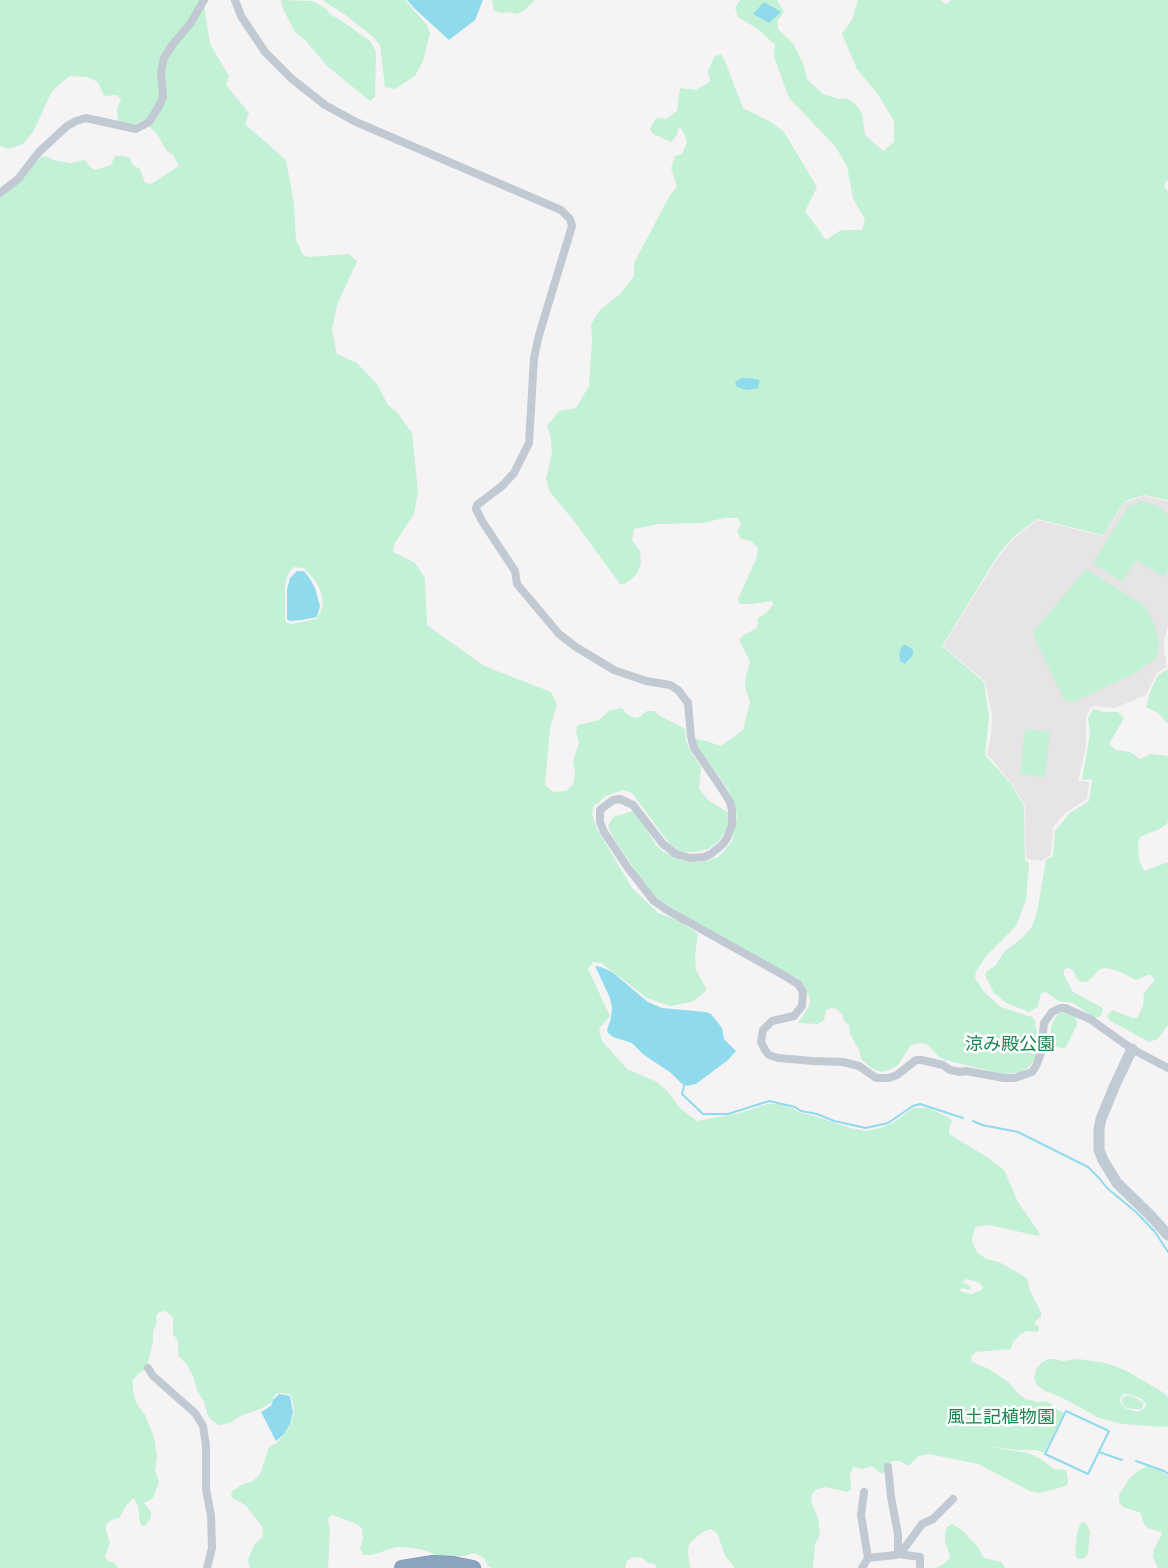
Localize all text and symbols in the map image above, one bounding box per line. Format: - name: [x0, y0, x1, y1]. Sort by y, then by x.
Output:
- park label: 涼み殿公園: [965, 1034, 1055, 1056]
- park label: 風土記植物園: [947, 1407, 1055, 1429]

